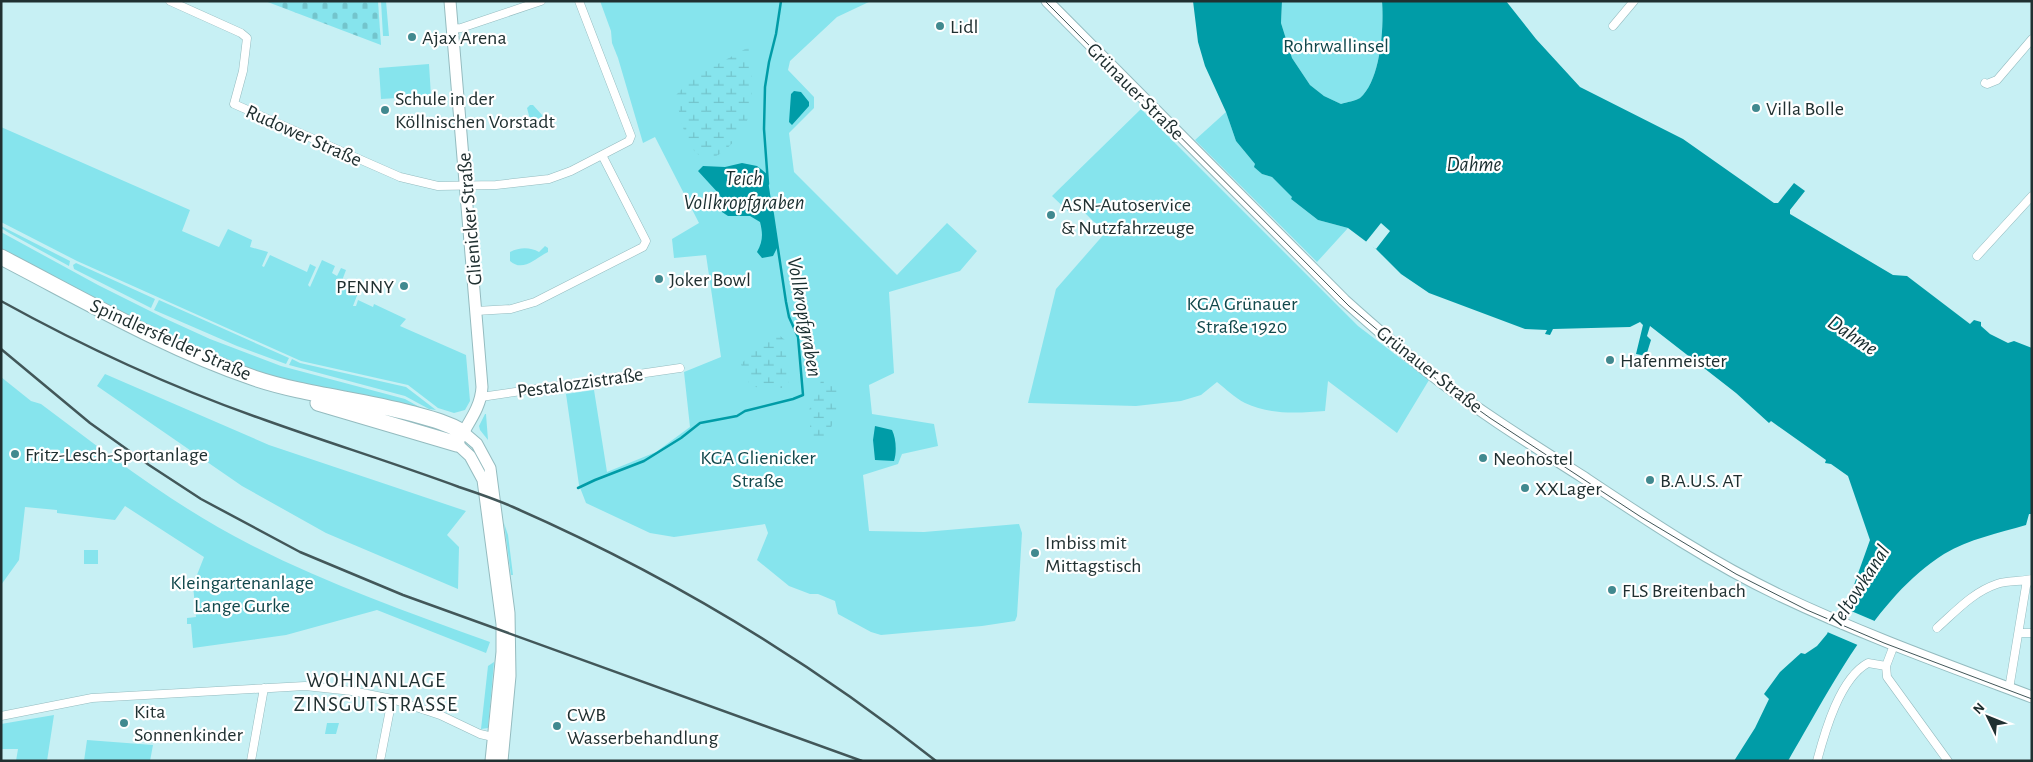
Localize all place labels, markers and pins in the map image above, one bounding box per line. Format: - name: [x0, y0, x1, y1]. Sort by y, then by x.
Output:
- place label: Lidl: [950, 17, 978, 37]
- marker: Lidl: [934, 20, 946, 32]
- place label: Ajax Arena: [422, 28, 507, 48]
- marker: Ajax Arena: [406, 31, 418, 43]
- place label: Schule in der Köllnischen Vorstadt: [395, 89, 556, 132]
- place label: Villa Bolle: [1766, 99, 1844, 119]
- marker: Villa Bolle: [1750, 102, 1762, 114]
- marker: Schule in der Köllnischen Vorstadt: [379, 104, 391, 116]
- place label: ASN-Autoservice & Nutzfahrzeuge: [1061, 195, 1195, 238]
- marker: ASN-Autoservice & Nutzfahrzeuge: [1045, 209, 1057, 221]
- place label: Joker Bowl: [669, 270, 751, 290]
- marker: Joker Bowl: [653, 273, 665, 285]
- place label: PENNY: [336, 277, 394, 297]
- marker: PENNY: [398, 280, 410, 292]
- place label: Hafenmeister: [1620, 351, 1727, 371]
- marker: Hafenmeister: [1604, 354, 1616, 366]
- place label: Fritz-Lesch-Sportanlage: [25, 445, 208, 465]
- marker: Fritz-Lesch-Sportanlage: [9, 448, 21, 460]
- place label: Neohostel: [1493, 449, 1573, 469]
- marker: Neohostel: [1477, 452, 1489, 464]
- place label: B.A.U.S. AT: [1660, 471, 1743, 491]
- marker: B.A.U.S. AT: [1644, 474, 1656, 486]
- place label: XXLager: [1535, 479, 1602, 499]
- marker: XXLager: [1519, 482, 1531, 494]
- place label: Imbiss mit Mittagstisch: [1045, 533, 1141, 576]
- marker: Imbiss mit Mittagstisch: [1029, 547, 1041, 559]
- place label: FLS Breitenbach: [1622, 581, 1746, 601]
- marker: FLS Breitenbach: [1606, 584, 1618, 596]
- place label: Kita Sonnenkinder: [134, 702, 243, 745]
- place label: CWB Wasserbehandlung: [567, 705, 718, 748]
- marker: Kita Sonnenkinder: [118, 717, 130, 729]
- marker: CWB Wasserbehandlung: [551, 720, 563, 732]

